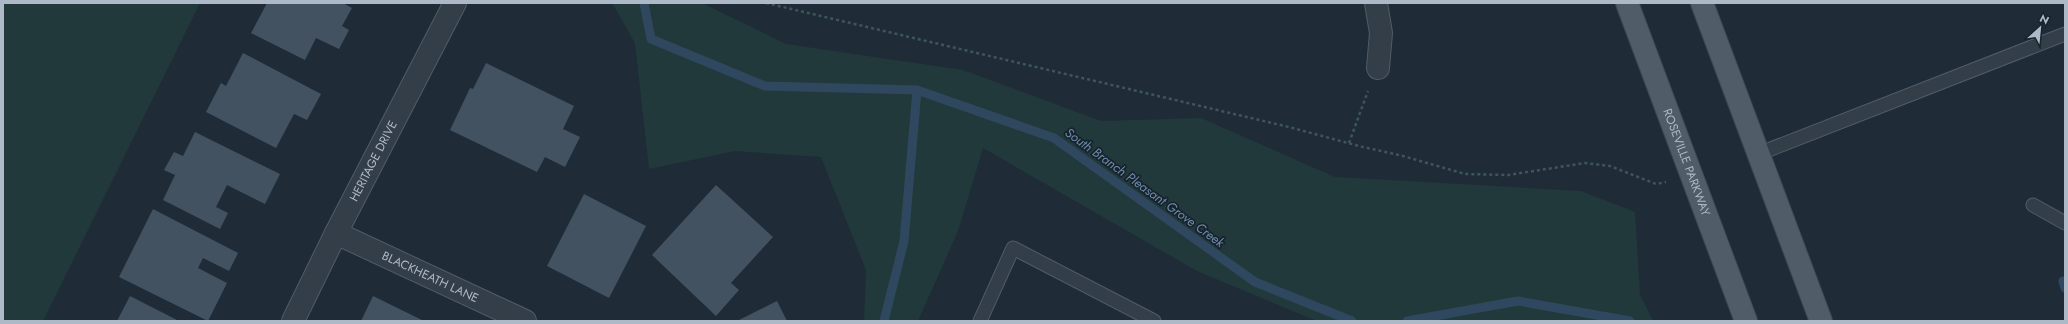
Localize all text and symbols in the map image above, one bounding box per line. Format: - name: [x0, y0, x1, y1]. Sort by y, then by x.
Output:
- north arrow: [2020, 8, 2060, 48]
- text: N: [2037, 10, 2052, 28]
- street label: ROSEVILLE PARKWAY: [1658, 106, 1715, 219]
- street label: HERITAGE DRIVE: [345, 117, 402, 205]
- water label: South Branch Pleasant Grove Creek: [1061, 123, 1229, 252]
- street label: BLACKHEATH LANE: [379, 247, 482, 307]

